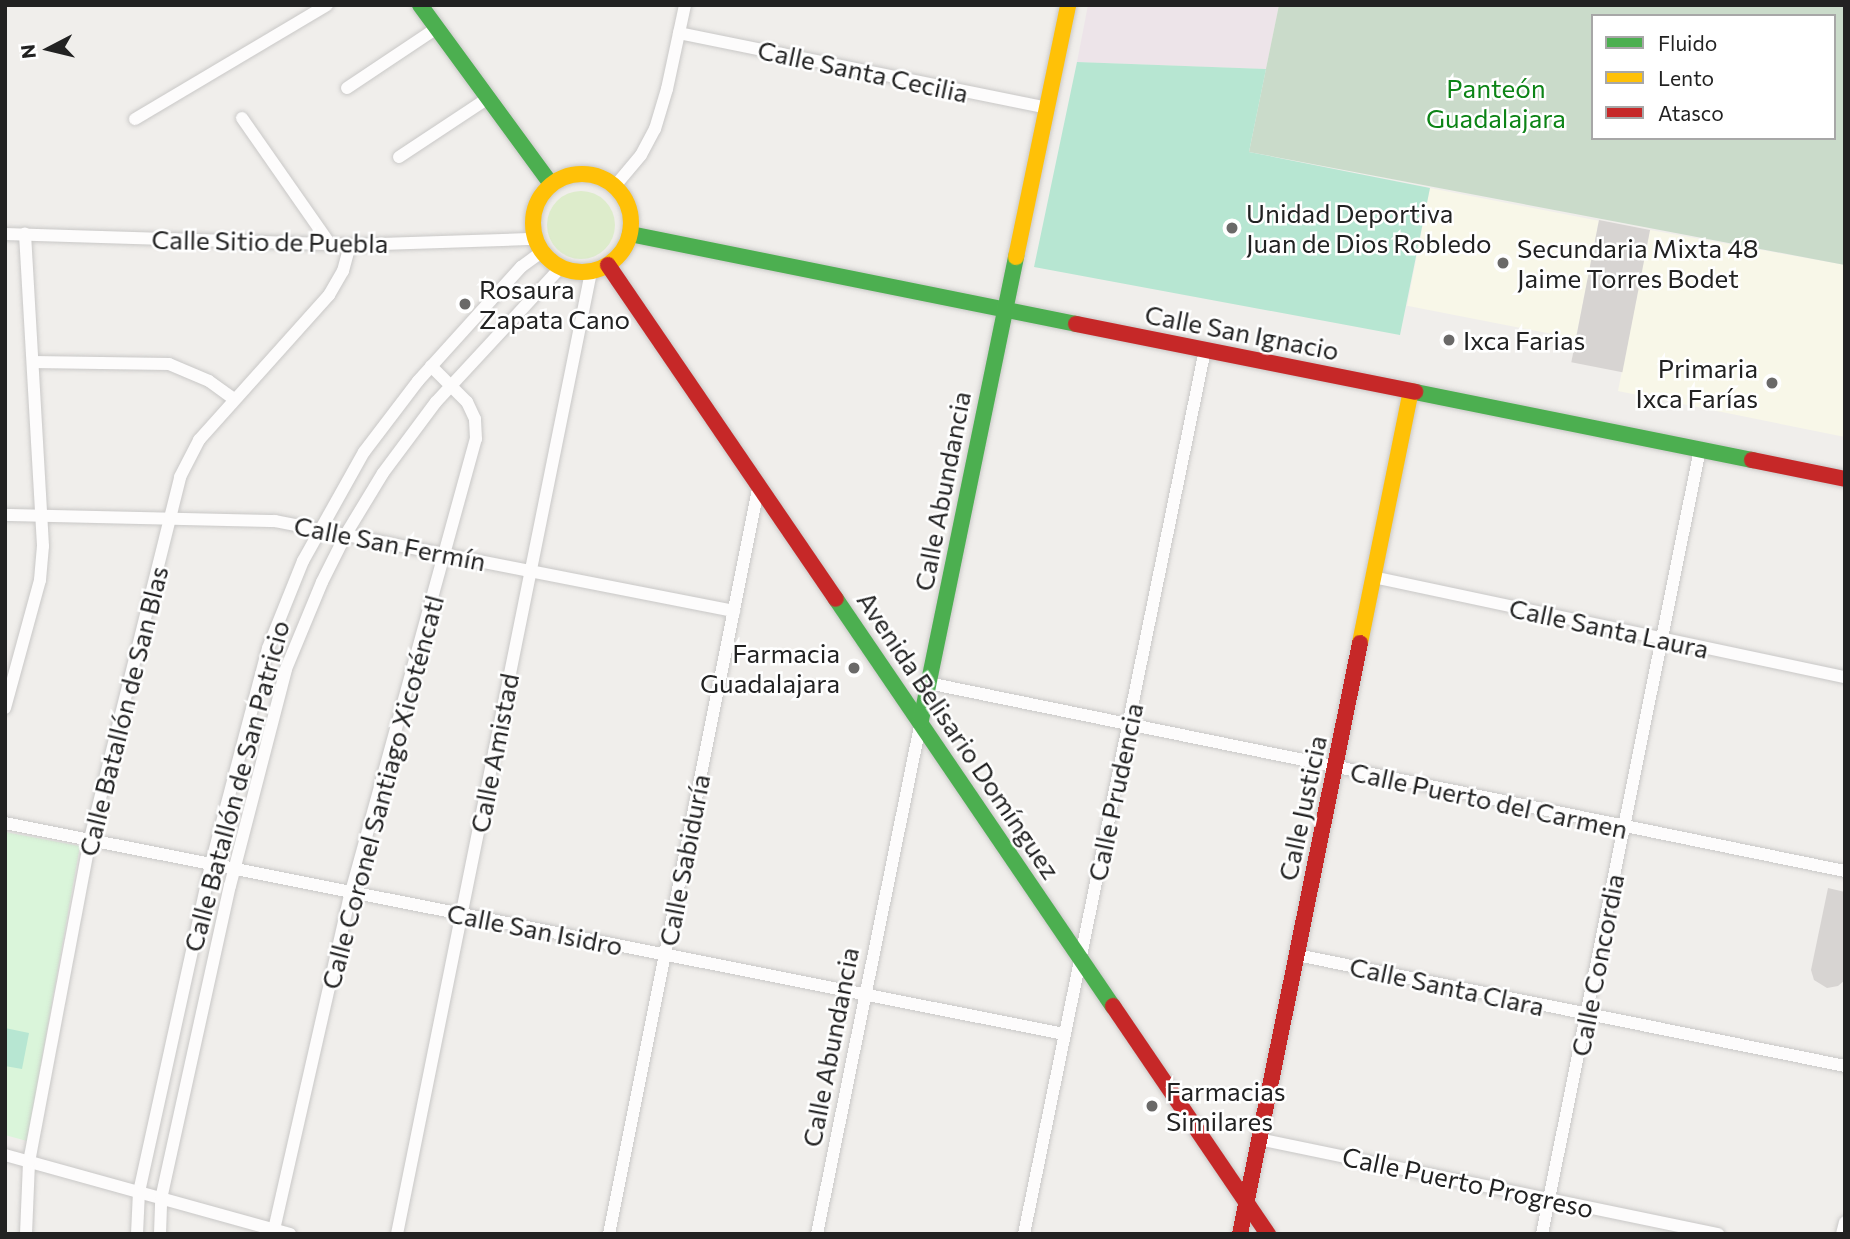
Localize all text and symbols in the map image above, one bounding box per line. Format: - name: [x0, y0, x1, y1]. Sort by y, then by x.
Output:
- north arrow: [14, 14, 84, 84]
- legend: [1591, 14, 1836, 140]
- text: Fluido: [1658, 30, 1717, 55]
- street label: Calle Santa Cecilia: [755, 33, 971, 109]
- text: N: [15, 43, 40, 60]
- text: Lento: [1658, 65, 1714, 90]
- park label: Panteón Guadalajara: [1426, 72, 1566, 134]
- text: Atasco: [1658, 100, 1724, 125]
- place label: Unidad Deportiva Juan de Dios Robledo: [1246, 197, 1492, 258]
- marker: Unidad Deportiva Juan de Dios Robledo: [1224, 220, 1240, 236]
- street label: Calle Sitio de Puebla: [151, 223, 389, 259]
- place label: Secundaria Mixta 48 Jaime Torres Bodet: [1517, 232, 1759, 294]
- marker: Secundaria Mixta 48 Jaime Torres Bodet: [1495, 255, 1511, 271]
- place label: Rosaura Zapata Cano: [479, 273, 630, 334]
- marker: Rosaura Zapata Cano: [457, 296, 473, 312]
- street label: Calle San Ignacio: [1142, 298, 1342, 366]
- place label: Ixca Farias: [1463, 324, 1585, 356]
- marker: Ixca Farias: [1441, 332, 1457, 348]
- place label: Primaria Ixca Farías: [1636, 352, 1758, 414]
- marker: Primaria Ixca Farías: [1764, 375, 1780, 391]
- street label: Calle Abundancia: [907, 389, 977, 593]
- street label: Calle San Fermín: [291, 509, 489, 577]
- street label: Calle Batallón de San Blas: [72, 563, 174, 859]
- street label: Avenida Belisario Domínguez: [851, 585, 1067, 885]
- street label: Calle Coronel Santiago Xicoténcatl: [314, 592, 450, 992]
- street label: Calle Santa Laura: [1506, 592, 1712, 664]
- street label: Calle Batallón de San Patricio: [177, 617, 295, 955]
- place label: Farmacia Guadalajara: [700, 637, 840, 698]
- marker: Farmacia Guadalajara: [846, 660, 862, 676]
- street label: Calle Amistad: [463, 671, 525, 835]
- street label: Calle Prudencia: [1081, 700, 1149, 884]
- street label: Calle Justicia: [1271, 733, 1333, 883]
- street label: Calle Puerto del Carmen: [1348, 755, 1630, 845]
- street label: Calle Sabiduría: [652, 771, 716, 949]
- street label: Calle Concordia: [1564, 871, 1630, 1059]
- street label: Calle San Isidro: [445, 897, 625, 961]
- street label: Calle Abundancia: [795, 945, 865, 1149]
- street label: Calle Santa Clara: [1347, 950, 1547, 1022]
- place label: Farmacias Similares: [1166, 1075, 1286, 1136]
- marker: Farmacias Similares: [1144, 1098, 1160, 1114]
- street label: Calle Puerto Progreso: [1339, 1140, 1597, 1224]

